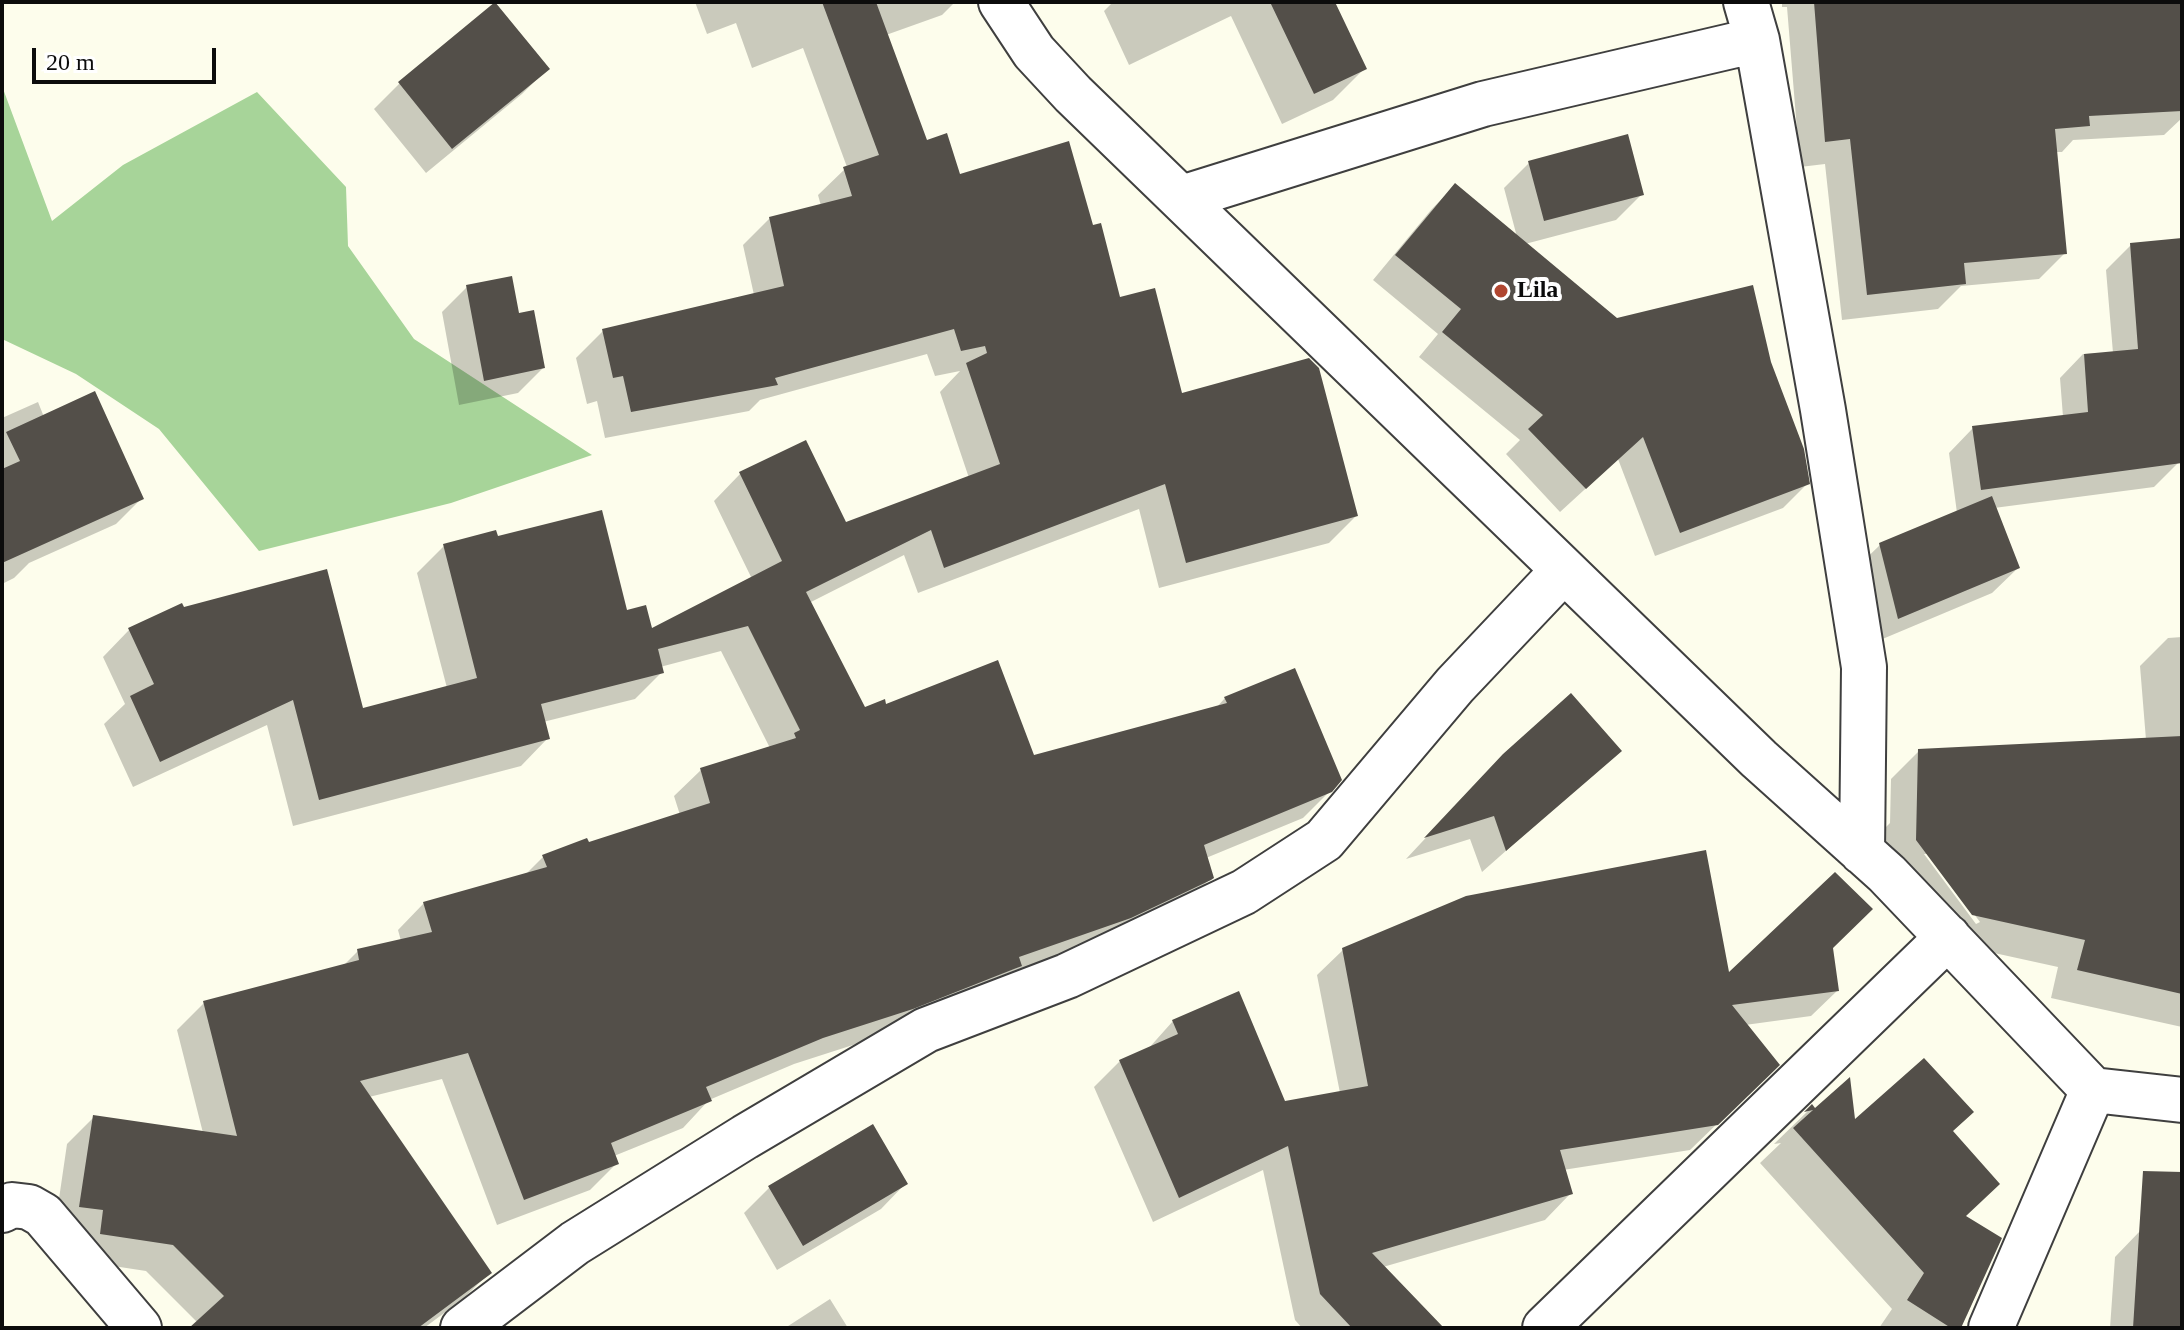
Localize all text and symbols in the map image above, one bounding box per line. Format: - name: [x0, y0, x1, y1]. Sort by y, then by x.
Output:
- scale bar: [36, 32, 220, 82]
- text: 20 m: [46, 49, 95, 75]
- place label: Lila: [1517, 277, 1558, 305]
- marker: Lila: [1492, 282, 1510, 300]

